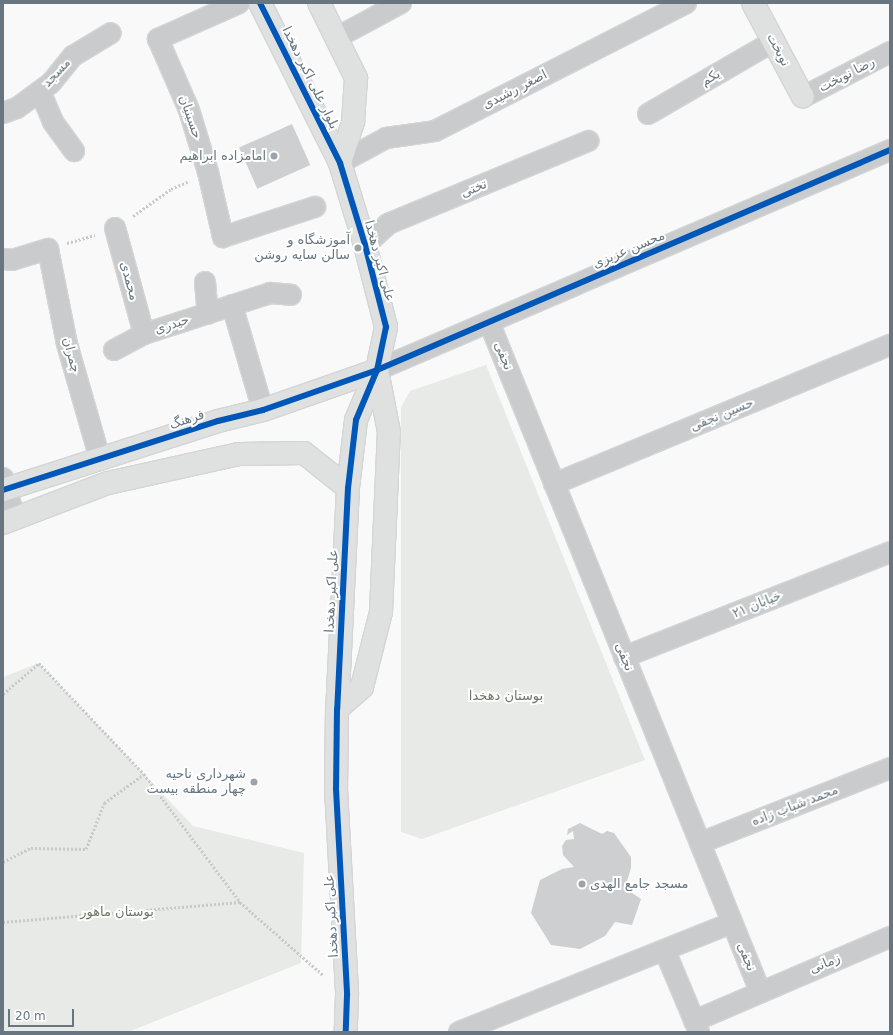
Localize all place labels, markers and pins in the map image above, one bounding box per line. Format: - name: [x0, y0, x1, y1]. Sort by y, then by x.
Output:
- place label: امامزاده ابراهیم: [180, 148, 266, 164]
- marker: امامزاده ابراهیم: [269, 151, 279, 161]
- place label: آموزشگاه و سالن سایه روشن: [254, 233, 350, 264]
- marker: آموزشگاه و سالن سایه روشن: [353, 243, 363, 253]
- place label: شهرداری ناحیه چهار منطقه بیست: [146, 767, 246, 798]
- marker: شهرداری ناحیه چهار منطقه بیست: [249, 777, 259, 787]
- place label: مسجد جامع الهدی: [590, 876, 688, 892]
- marker: مسجد جامع الهدی: [577, 879, 587, 889]

